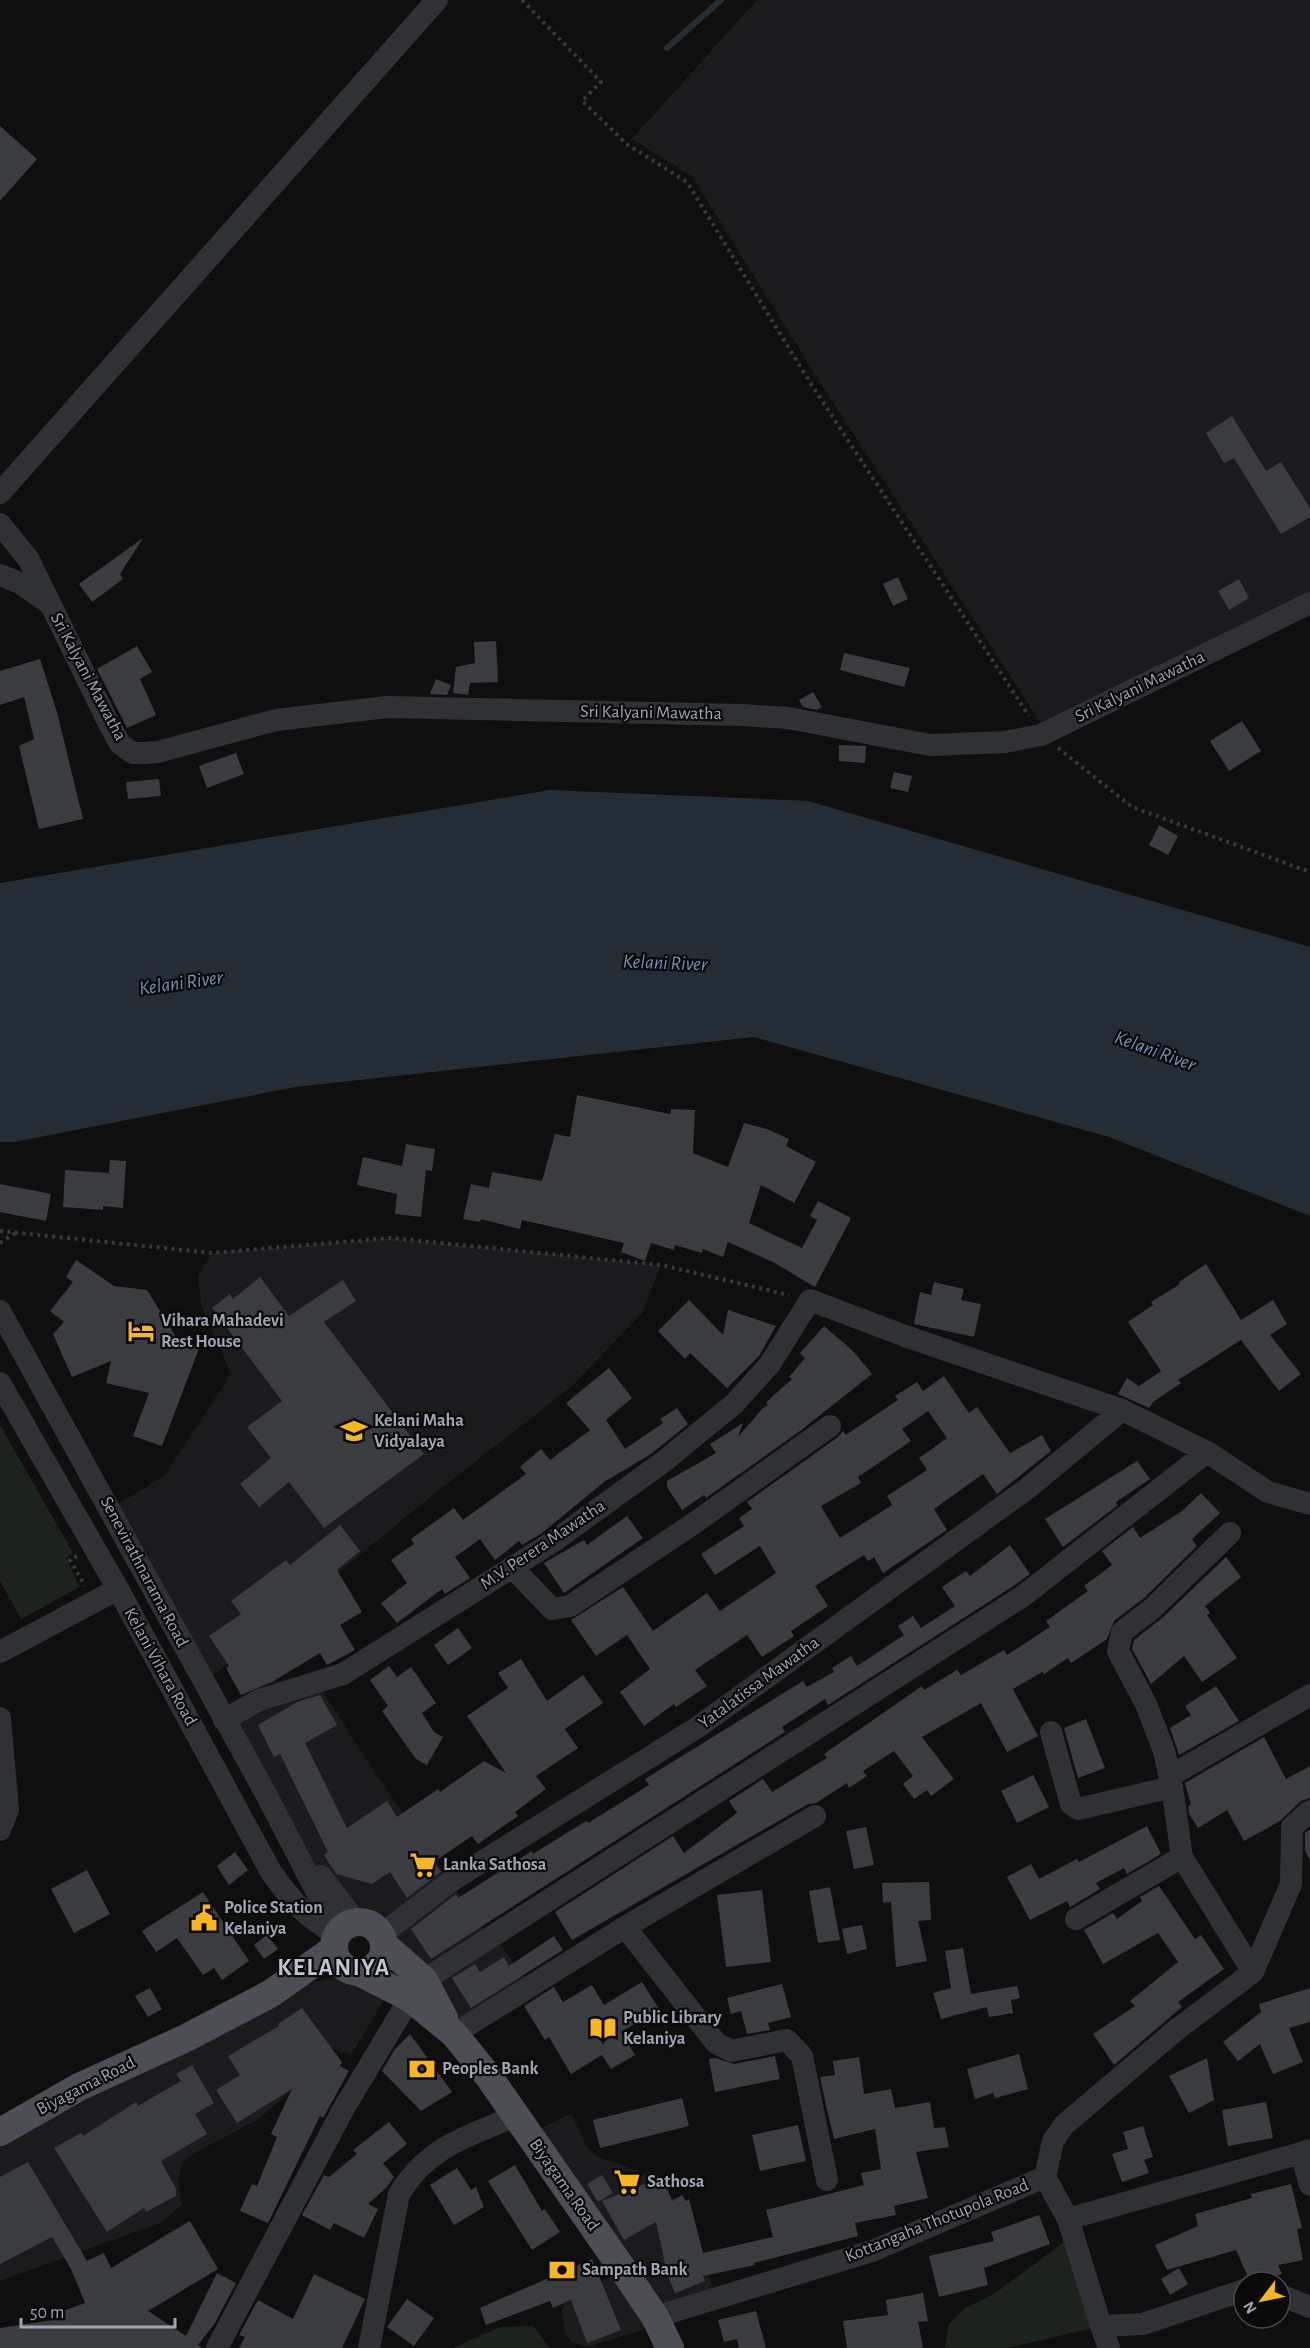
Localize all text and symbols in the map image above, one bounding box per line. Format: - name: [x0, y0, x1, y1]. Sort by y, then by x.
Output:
- street label: Sri Kalyani Mawatha: [47, 610, 129, 744]
- street label: Sri Kalyani Mawatha: [1072, 648, 1208, 726]
- street label: Sri Kalyani Mawatha: [580, 703, 722, 723]
- water label: Kelani River: [622, 952, 708, 974]
- water label: Kelani River: [138, 967, 225, 999]
- water label: Kelani River: [1112, 1027, 1199, 1075]
- place label: Vihara Mahadevi Rest House: [161, 1312, 284, 1351]
- hotel icon: Vihara Mahadevi Rest House: [126, 1316, 156, 1346]
- place label: Kelani Maha Vidyalaya: [374, 1412, 464, 1451]
- school or university icon: Kelani Maha Vidyalaya: [339, 1416, 369, 1446]
- street label: Senevirathnarama Road: [97, 1494, 191, 1650]
- street label: M.V. Perera Mawatha: [477, 1497, 609, 1593]
- street label: Kelani Vihara Road: [120, 1605, 200, 1729]
- street label: Yatalatissa Mawatha: [696, 1633, 822, 1733]
- supermarket icon: Lanka Sathosa: [408, 1850, 438, 1880]
- place label: Lanka Sathosa: [443, 1856, 547, 1874]
- place label: Police Station Kelaniya: [224, 1899, 323, 1938]
- public building icon: Police Station Kelaniya: [189, 1903, 219, 1933]
- district label: KELANIYA: [277, 1956, 391, 1980]
- place label: Public Library Kelaniya: [623, 2009, 723, 2048]
- library icon: Public Library Kelaniya: [588, 2013, 618, 2043]
- street label: Biyagama Road: [34, 2053, 138, 2119]
- bank icon: Peoples Bank: [407, 2054, 437, 2084]
- place label: Peoples Bank: [442, 2060, 538, 2078]
- street label: Biyagama Road: [526, 2136, 602, 2234]
- supermarket icon: Sathosa: [612, 2167, 642, 2197]
- place label: Sathosa: [647, 2173, 705, 2191]
- street label: Kottangaha Thotupola Road: [843, 2176, 1031, 2266]
- bank icon: Sampath Bank: [547, 2255, 577, 2285]
- place label: Sampath Bank: [582, 2261, 688, 2279]
- north arrow: [1232, 2270, 1292, 2330]
- scale bar: [21, 2291, 176, 2329]
- text: N: [1240, 2298, 1260, 2316]
- text: 50 m: [30, 2304, 64, 2322]

